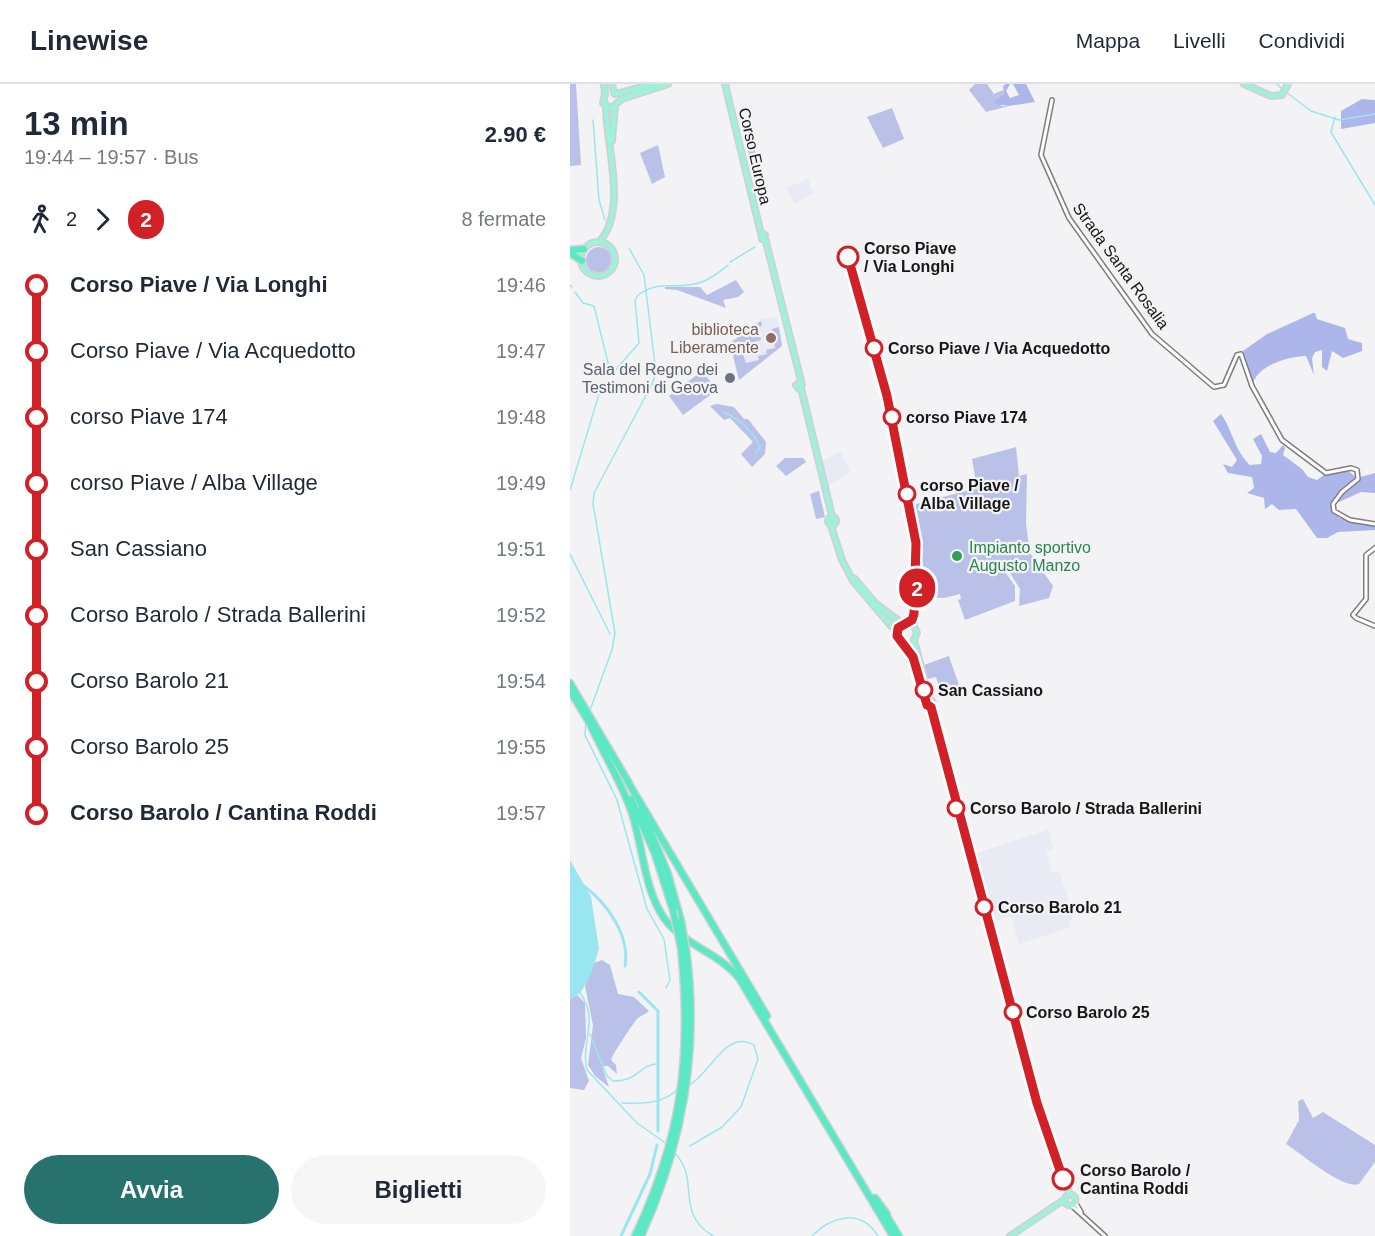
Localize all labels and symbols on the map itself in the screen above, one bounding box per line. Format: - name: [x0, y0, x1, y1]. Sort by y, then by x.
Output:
- street label: Corso Europa: [736, 106, 774, 206]
- street label: Strada Santa Rosalia: [1070, 200, 1172, 332]
- place label: Corso Piave / Via Longhi: [864, 240, 957, 275]
- marker: Corso Piave / Via Longhi: [837, 246, 859, 268]
- place label: biblioteca Liberamente: [670, 321, 759, 356]
- marker: biblioteca Liberamente: [764, 331, 778, 345]
- marker: Corso Piave / Via Acquedotto: [865, 339, 883, 357]
- place label: Corso Piave / Via Acquedotto: [888, 340, 1111, 357]
- place label: Sala del Regno dei Testimoni di Geova: [582, 361, 718, 396]
- marker: Sala del Regno dei Testimoni di Geova: [723, 371, 737, 385]
- marker: corso Piave 174: [883, 408, 901, 426]
- place label: corso Piave 174: [906, 409, 1027, 426]
- place label: corso Piave / Alba Village: [920, 477, 1019, 512]
- marker: corso Piave / Alba Village: [898, 485, 916, 503]
- place label: Impianto sportivo Augusto Manzo: [969, 539, 1091, 574]
- marker: Impianto sportivo Augusto Manzo: [950, 549, 964, 563]
- line badge: 2: [898, 568, 936, 608]
- marker: San Cassiano: [915, 681, 933, 699]
- place label: San Cassiano: [938, 682, 1043, 699]
- marker: Corso Barolo / Strada Ballerini: [947, 799, 965, 817]
- place label: Corso Barolo / Strada Ballerini: [970, 800, 1202, 817]
- marker: Corso Barolo 21: [975, 898, 993, 916]
- place label: Corso Barolo 21: [998, 899, 1122, 916]
- marker: Corso Barolo 25: [1004, 1003, 1022, 1021]
- place label: Corso Barolo 25: [1026, 1004, 1150, 1021]
- place label: Corso Barolo / Cantina Roddi: [1080, 1162, 1191, 1197]
- marker: Corso Barolo / Cantina Roddi: [1052, 1168, 1074, 1190]

